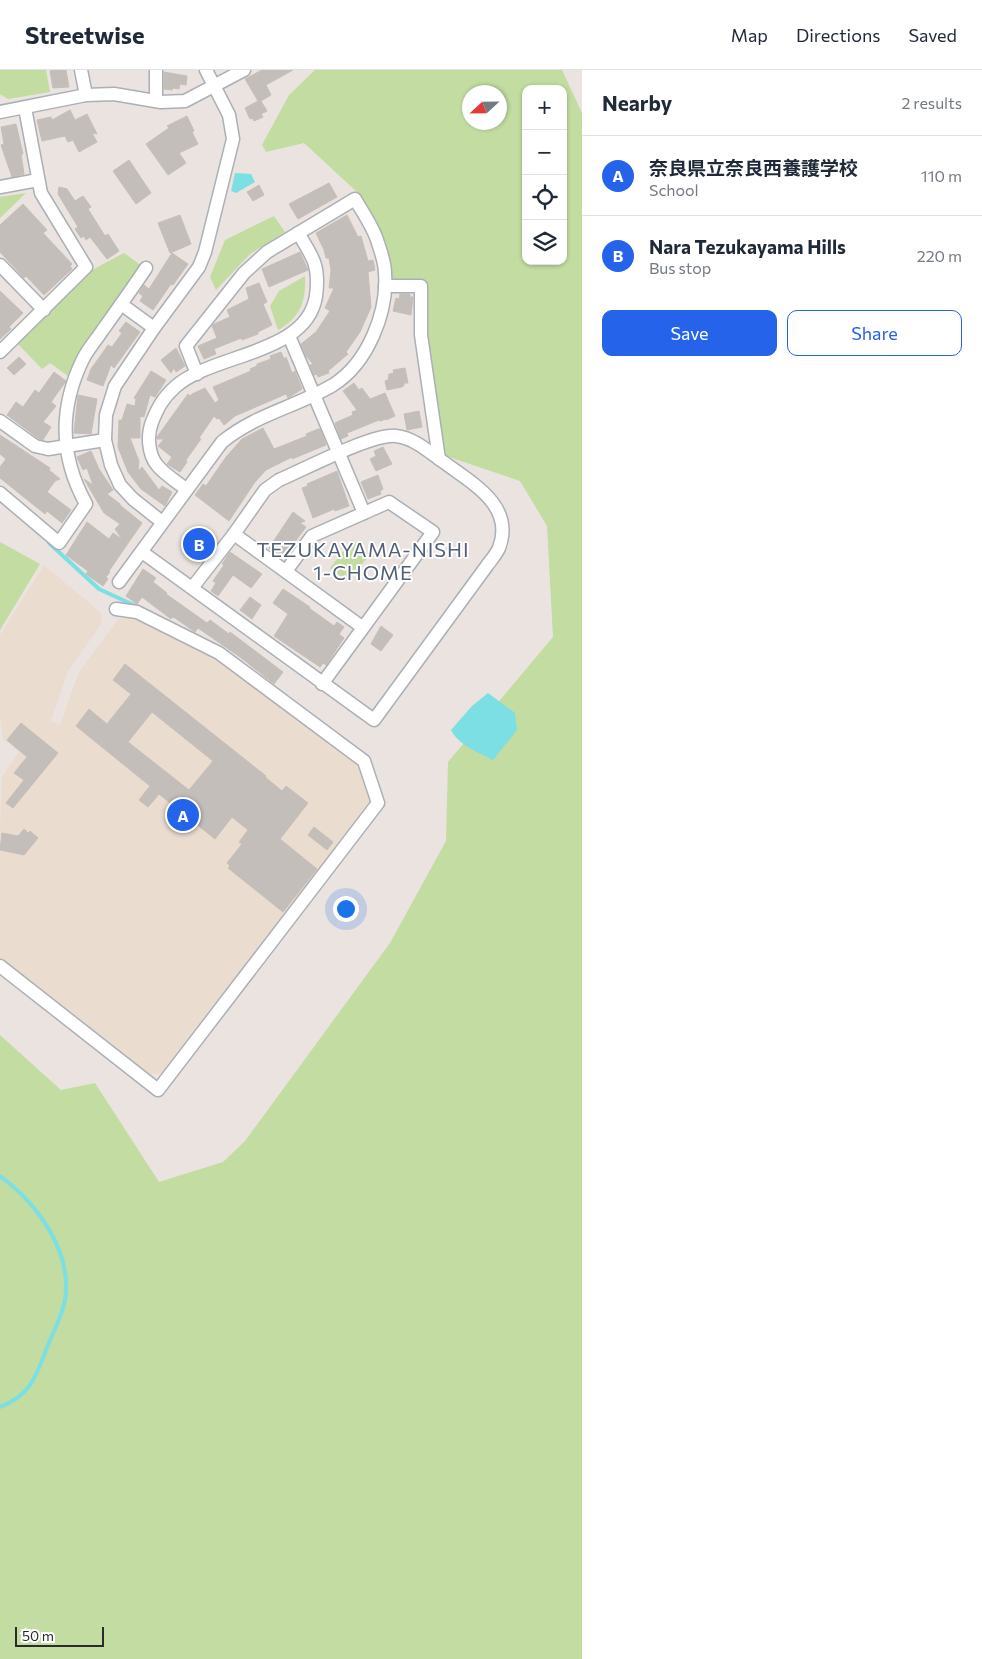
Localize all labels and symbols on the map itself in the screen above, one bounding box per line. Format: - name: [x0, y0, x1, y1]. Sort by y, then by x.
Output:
- north arrow: [462, 85, 507, 130]
- pin: B: [183, 525, 215, 563]
- district label: TEZUKAYAMA-NISHI 1-CHOME: [256, 537, 470, 584]
- pin: A: [167, 796, 199, 834]
- your location: [333, 896, 359, 922]
- scale bar: [15, 1624, 104, 1647]

